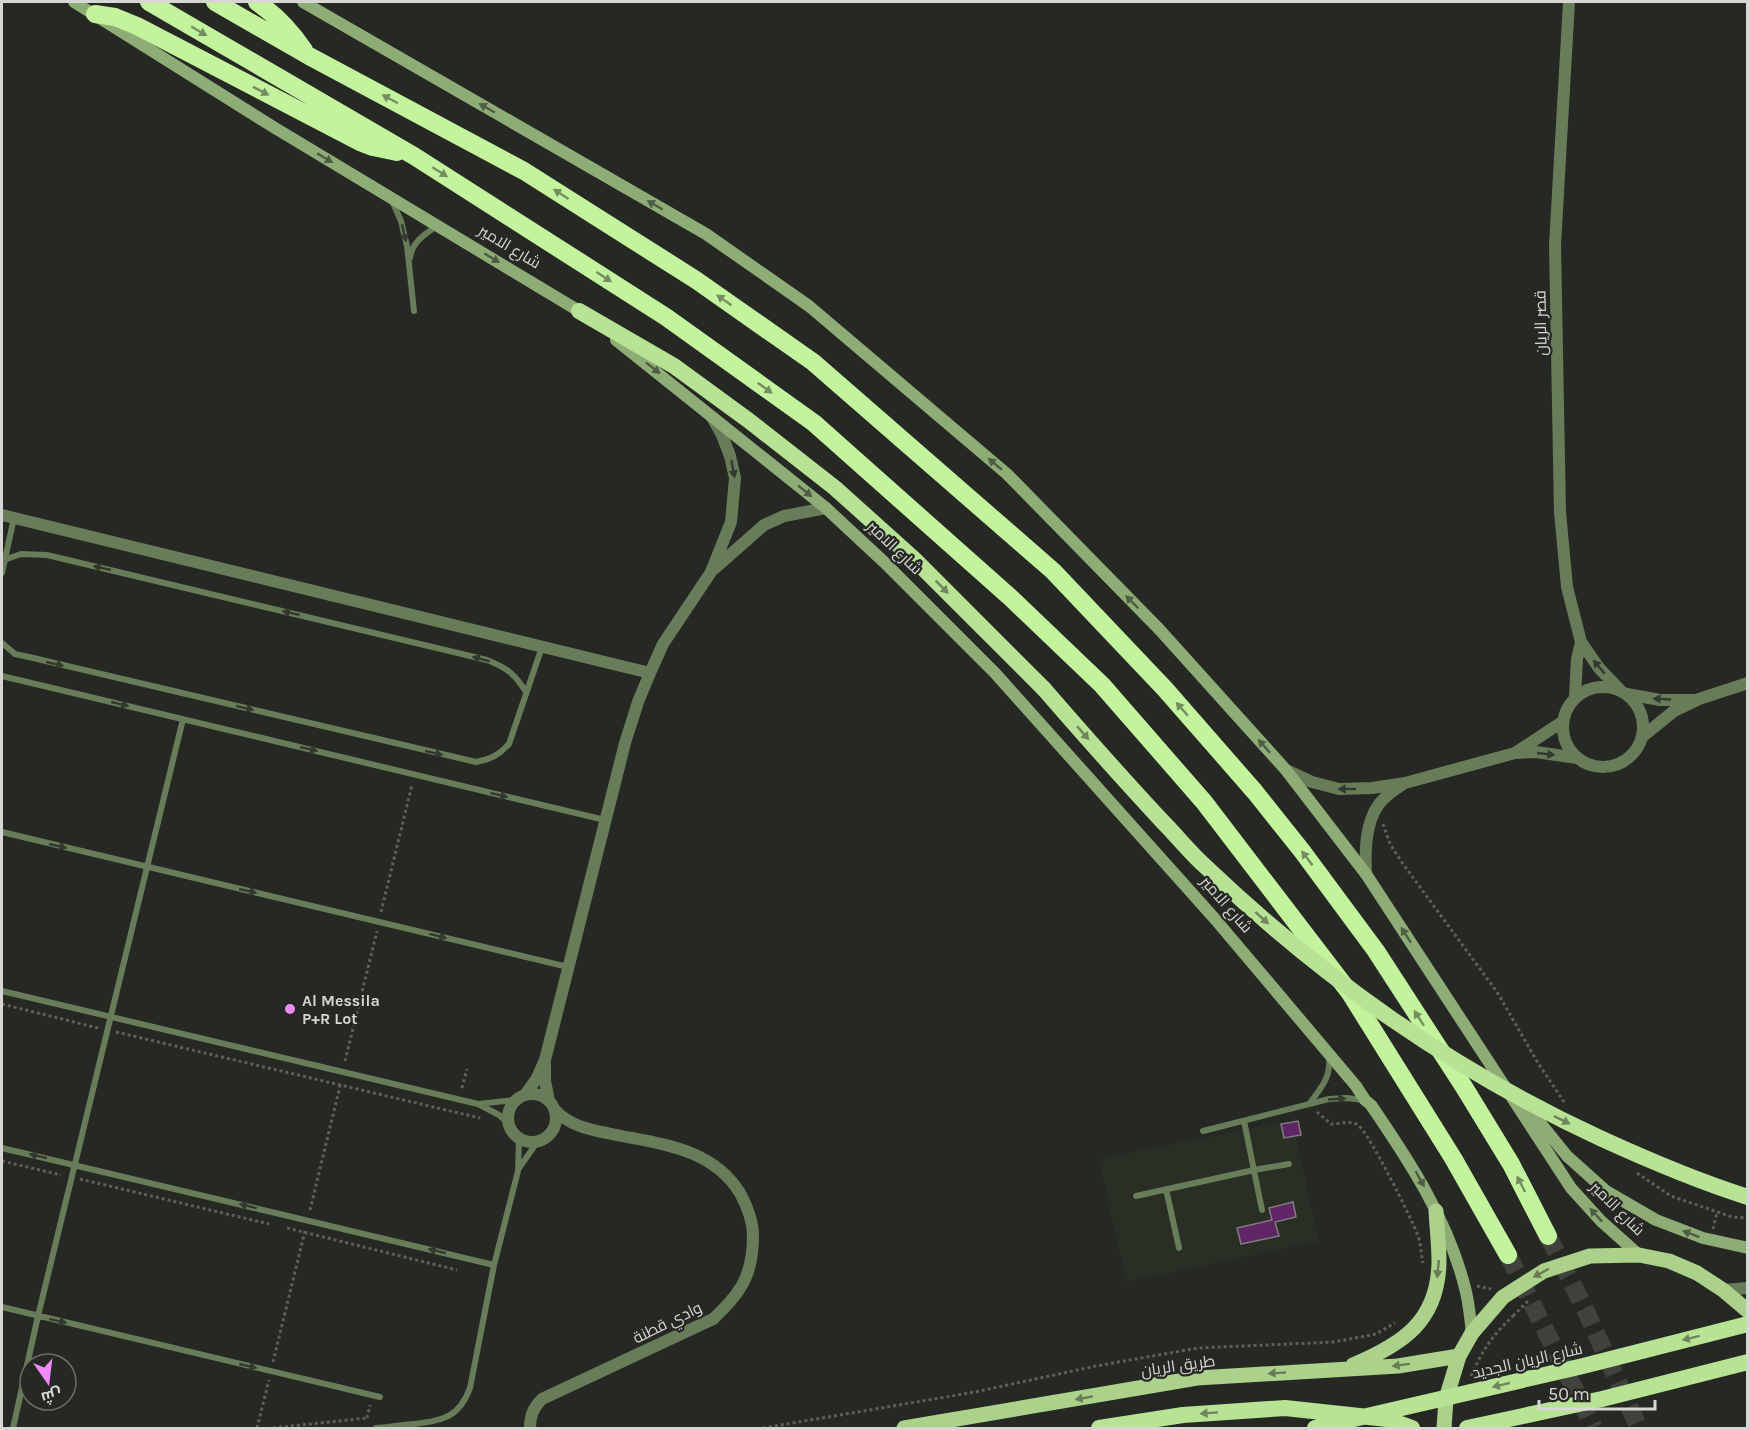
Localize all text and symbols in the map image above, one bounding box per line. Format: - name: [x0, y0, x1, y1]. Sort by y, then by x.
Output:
- one-way arrow: [191, 26, 208, 36]
- one-way arrow: [253, 86, 270, 96]
- one-way arrow: [381, 95, 399, 105]
- one-way arrow: [479, 102, 495, 113]
- one-way arrow: [317, 153, 333, 164]
- one-way arrow: [432, 167, 448, 178]
- one-way arrow: [553, 188, 569, 199]
- one-way arrow: [647, 200, 664, 210]
- street label: شارع الامير: [473, 220, 544, 274]
- one-way arrow: [400, 224, 410, 243]
- one-way arrow: [484, 253, 500, 264]
- one-way arrow: [596, 272, 612, 283]
- street label: قصر الريان: [1530, 290, 1552, 356]
- one-way arrow: [717, 294, 733, 306]
- one-way arrow: [645, 362, 661, 375]
- one-way arrow: [756, 382, 772, 394]
- one-way arrow: [988, 458, 1003, 471]
- one-way arrow: [729, 459, 738, 478]
- one-way arrow: [797, 484, 812, 496]
- street label: شارع الامير: [861, 516, 926, 580]
- one-way arrow: [92, 563, 111, 573]
- one-way arrow: [934, 580, 949, 594]
- one-way arrow: [1126, 595, 1140, 609]
- one-way arrow: [282, 608, 301, 618]
- one-way arrow: [472, 654, 490, 663]
- one-way arrow: [45, 659, 64, 669]
- one-way arrow: [1593, 660, 1606, 675]
- one-way arrow: [1653, 694, 1672, 704]
- one-way arrow: [111, 700, 130, 709]
- one-way arrow: [1176, 702, 1189, 717]
- one-way arrow: [235, 704, 254, 714]
- one-way arrow: [1076, 725, 1089, 740]
- one-way arrow: [1257, 738, 1271, 753]
- one-way arrow: [300, 745, 319, 755]
- one-way arrow: [425, 748, 444, 758]
- one-way arrow: [1537, 749, 1556, 758]
- one-way arrow: [1338, 784, 1357, 793]
- one-way arrow: [490, 790, 508, 800]
- one-way arrow: [49, 841, 68, 851]
- one-way arrow: [1302, 851, 1314, 866]
- street label: شارع الامير: [1195, 871, 1256, 938]
- one-way arrow: [239, 887, 258, 896]
- one-way arrow: [1254, 911, 1269, 924]
- one-way arrow: [1401, 927, 1412, 943]
- one-way arrow: [429, 932, 447, 942]
- place label: Al Messila P+R Lot: [302, 991, 380, 1028]
- marker: Al Messila P+R Lot: [283, 1002, 297, 1016]
- one-way arrow: [1414, 1010, 1425, 1026]
- one-way arrow: [1328, 1094, 1347, 1104]
- one-way arrow: [1554, 1116, 1571, 1125]
- one-way arrow: [28, 1151, 47, 1161]
- one-way arrow: [1415, 1171, 1425, 1188]
- one-way arrow: [1517, 1175, 1526, 1192]
- street label: شارع الامير: [1584, 1176, 1649, 1241]
- one-way arrow: [238, 1201, 257, 1211]
- one-way arrow: [1589, 1208, 1603, 1223]
- one-way arrow: [1682, 1228, 1700, 1238]
- one-way arrow: [428, 1246, 447, 1256]
- one-way arrow: [1433, 1260, 1443, 1279]
- one-way arrow: [1532, 1268, 1550, 1278]
- street label: وادي قطنة: [630, 1298, 707, 1351]
- one-way arrow: [49, 1316, 68, 1326]
- one-way arrow: [1682, 1334, 1700, 1344]
- street label: شارع الريان الجديد: [1470, 1339, 1585, 1384]
- street label: طريق الريان: [1140, 1351, 1217, 1381]
- north arrow: [18, 1352, 78, 1412]
- one-way arrow: [1391, 1360, 1410, 1370]
- one-way arrow: [239, 1361, 257, 1371]
- one-way arrow: [1268, 1369, 1287, 1378]
- scale bar: [1539, 1373, 1654, 1411]
- one-way arrow: [1492, 1381, 1511, 1390]
- text: 50 m: [1548, 1383, 1590, 1405]
- text: ش: [39, 1384, 64, 1408]
- one-way arrow: [1075, 1394, 1094, 1403]
- one-way arrow: [1200, 1408, 1219, 1418]

